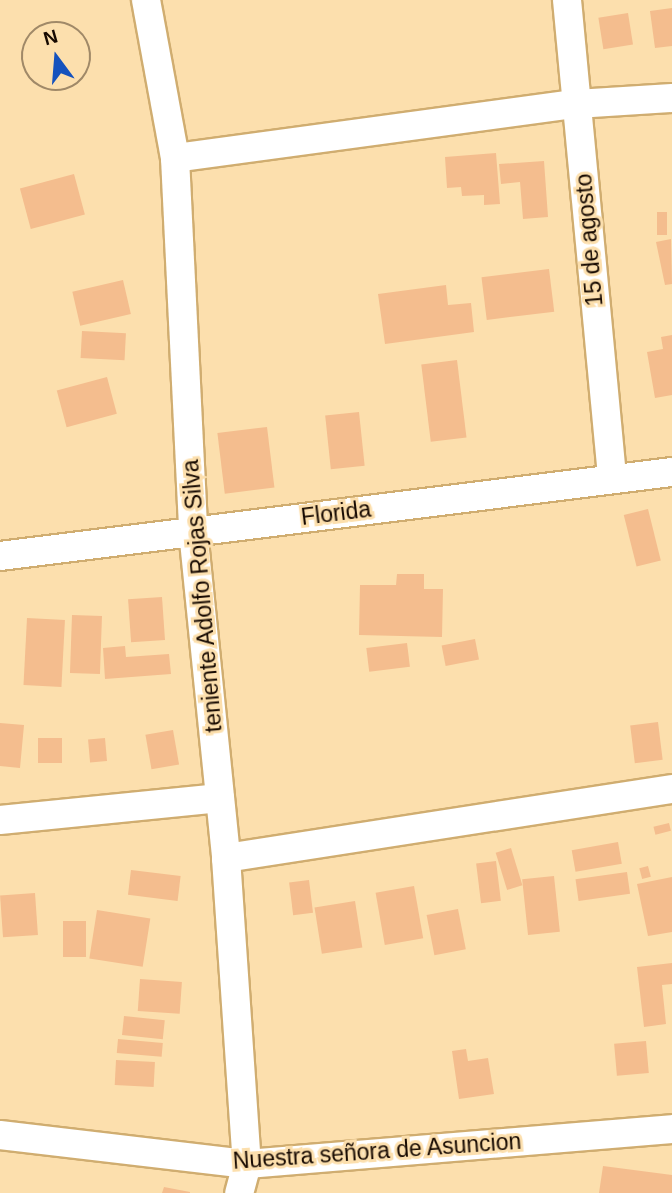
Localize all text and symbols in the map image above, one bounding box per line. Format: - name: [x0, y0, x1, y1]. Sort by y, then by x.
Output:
- north arrow: [21, 21, 91, 91]
- text: N: [41, 25, 60, 49]
- street label: 15 de agosto: [569, 173, 609, 307]
- street label: teniente Adolfo Rojas Silva: [176, 458, 228, 734]
- street label: Florida: [299, 495, 373, 531]
- street label: Nuestra señora de Asuncion: [231, 1127, 523, 1175]

